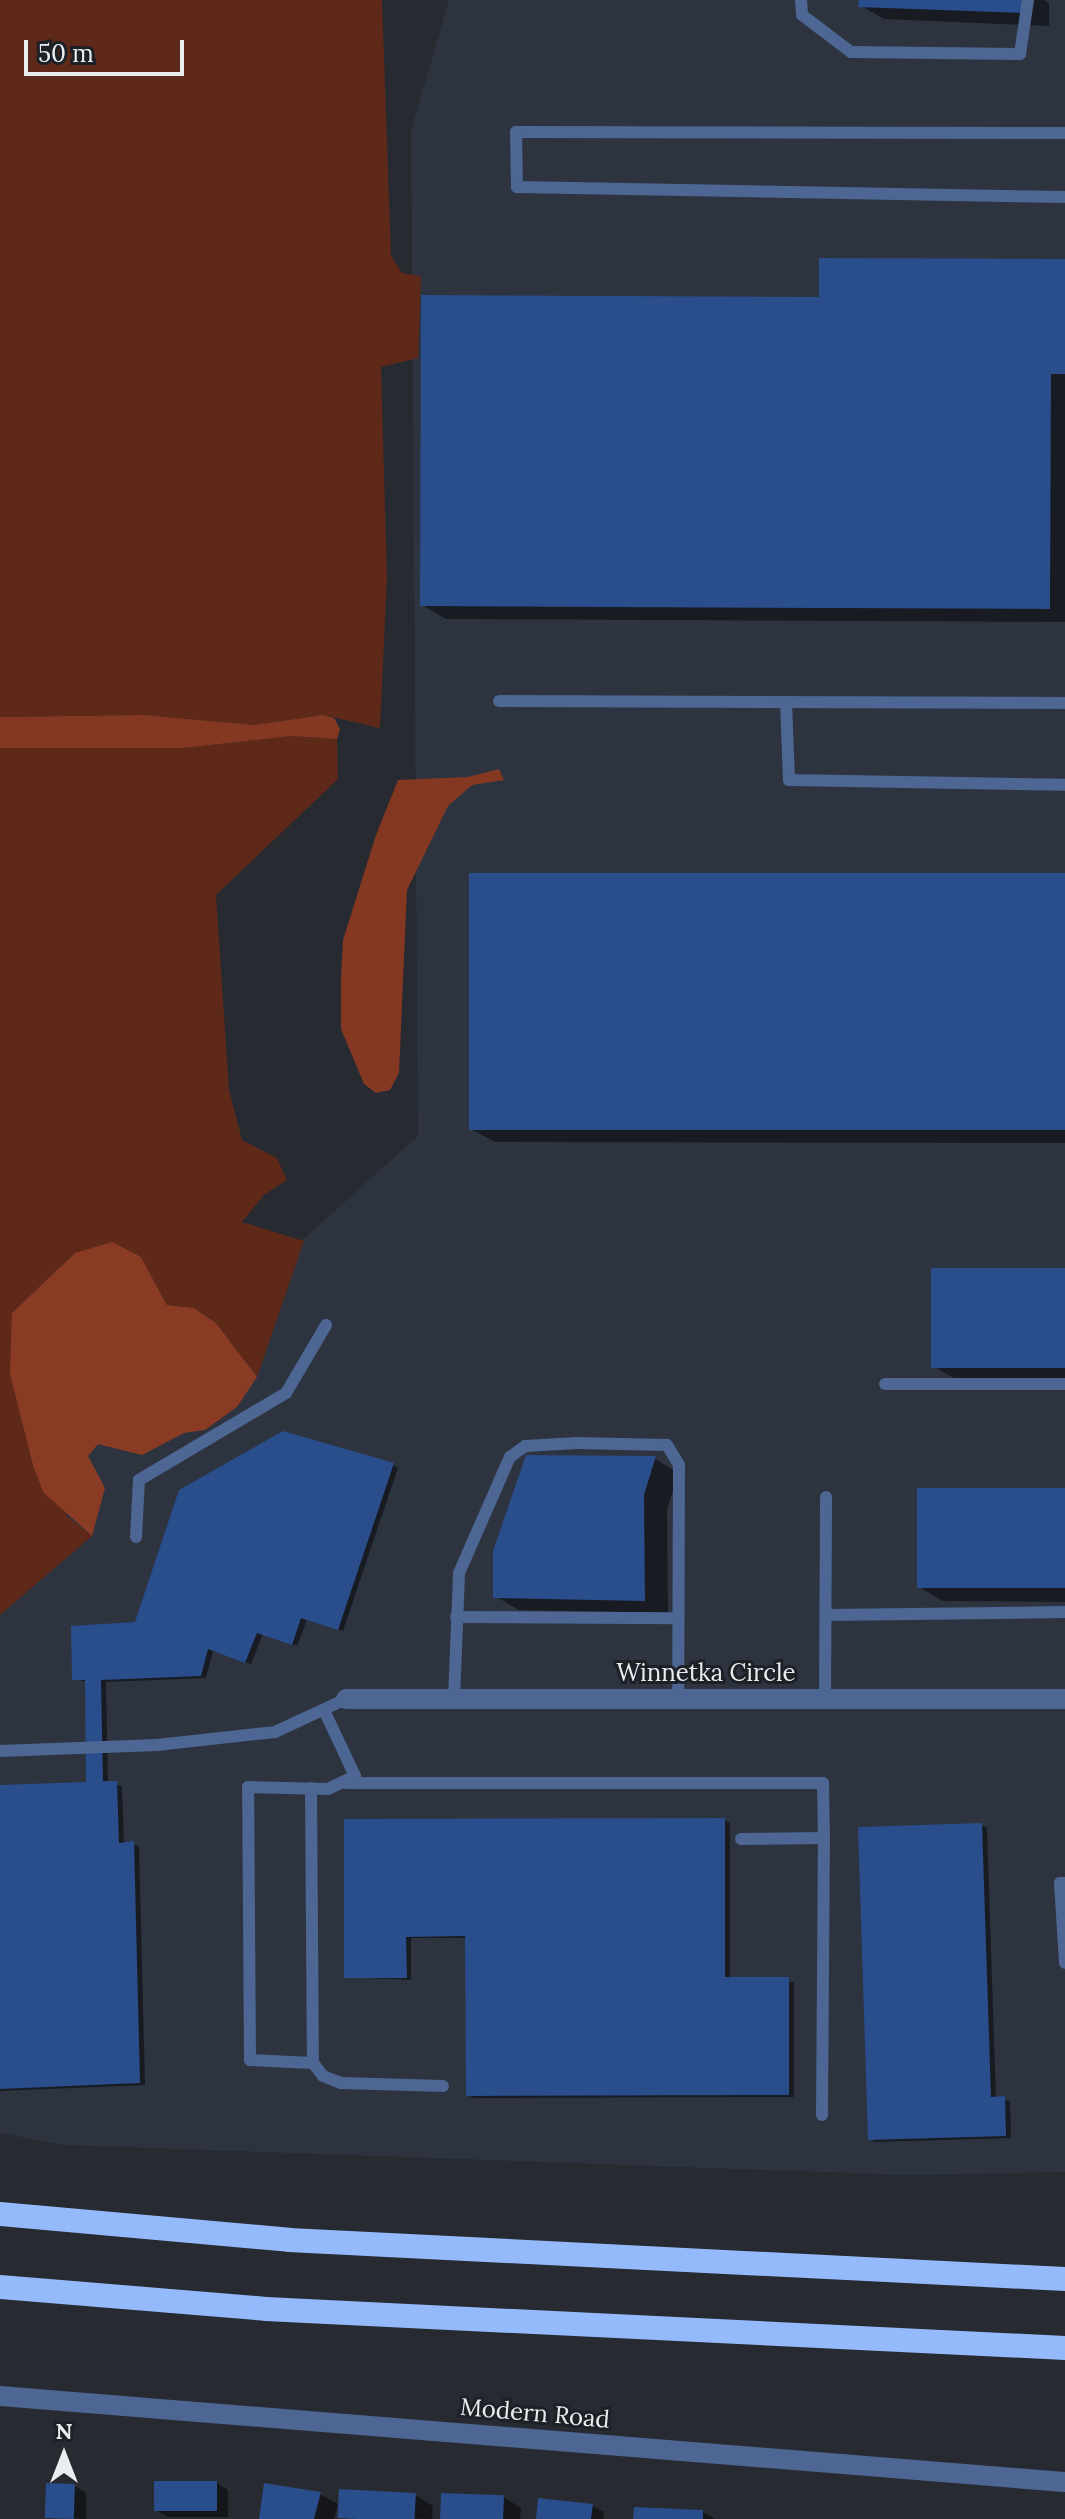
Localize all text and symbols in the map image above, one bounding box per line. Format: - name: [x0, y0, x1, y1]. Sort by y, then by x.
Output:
- scale bar: [28, 24, 188, 74]
- text: 50 m: [38, 38, 94, 69]
- street label: Winnetka Circle: [616, 1659, 796, 1687]
- street label: Modern Road: [459, 2392, 611, 2434]
- north arrow: [24, 2415, 104, 2495]
- text: N: [55, 2417, 73, 2445]

